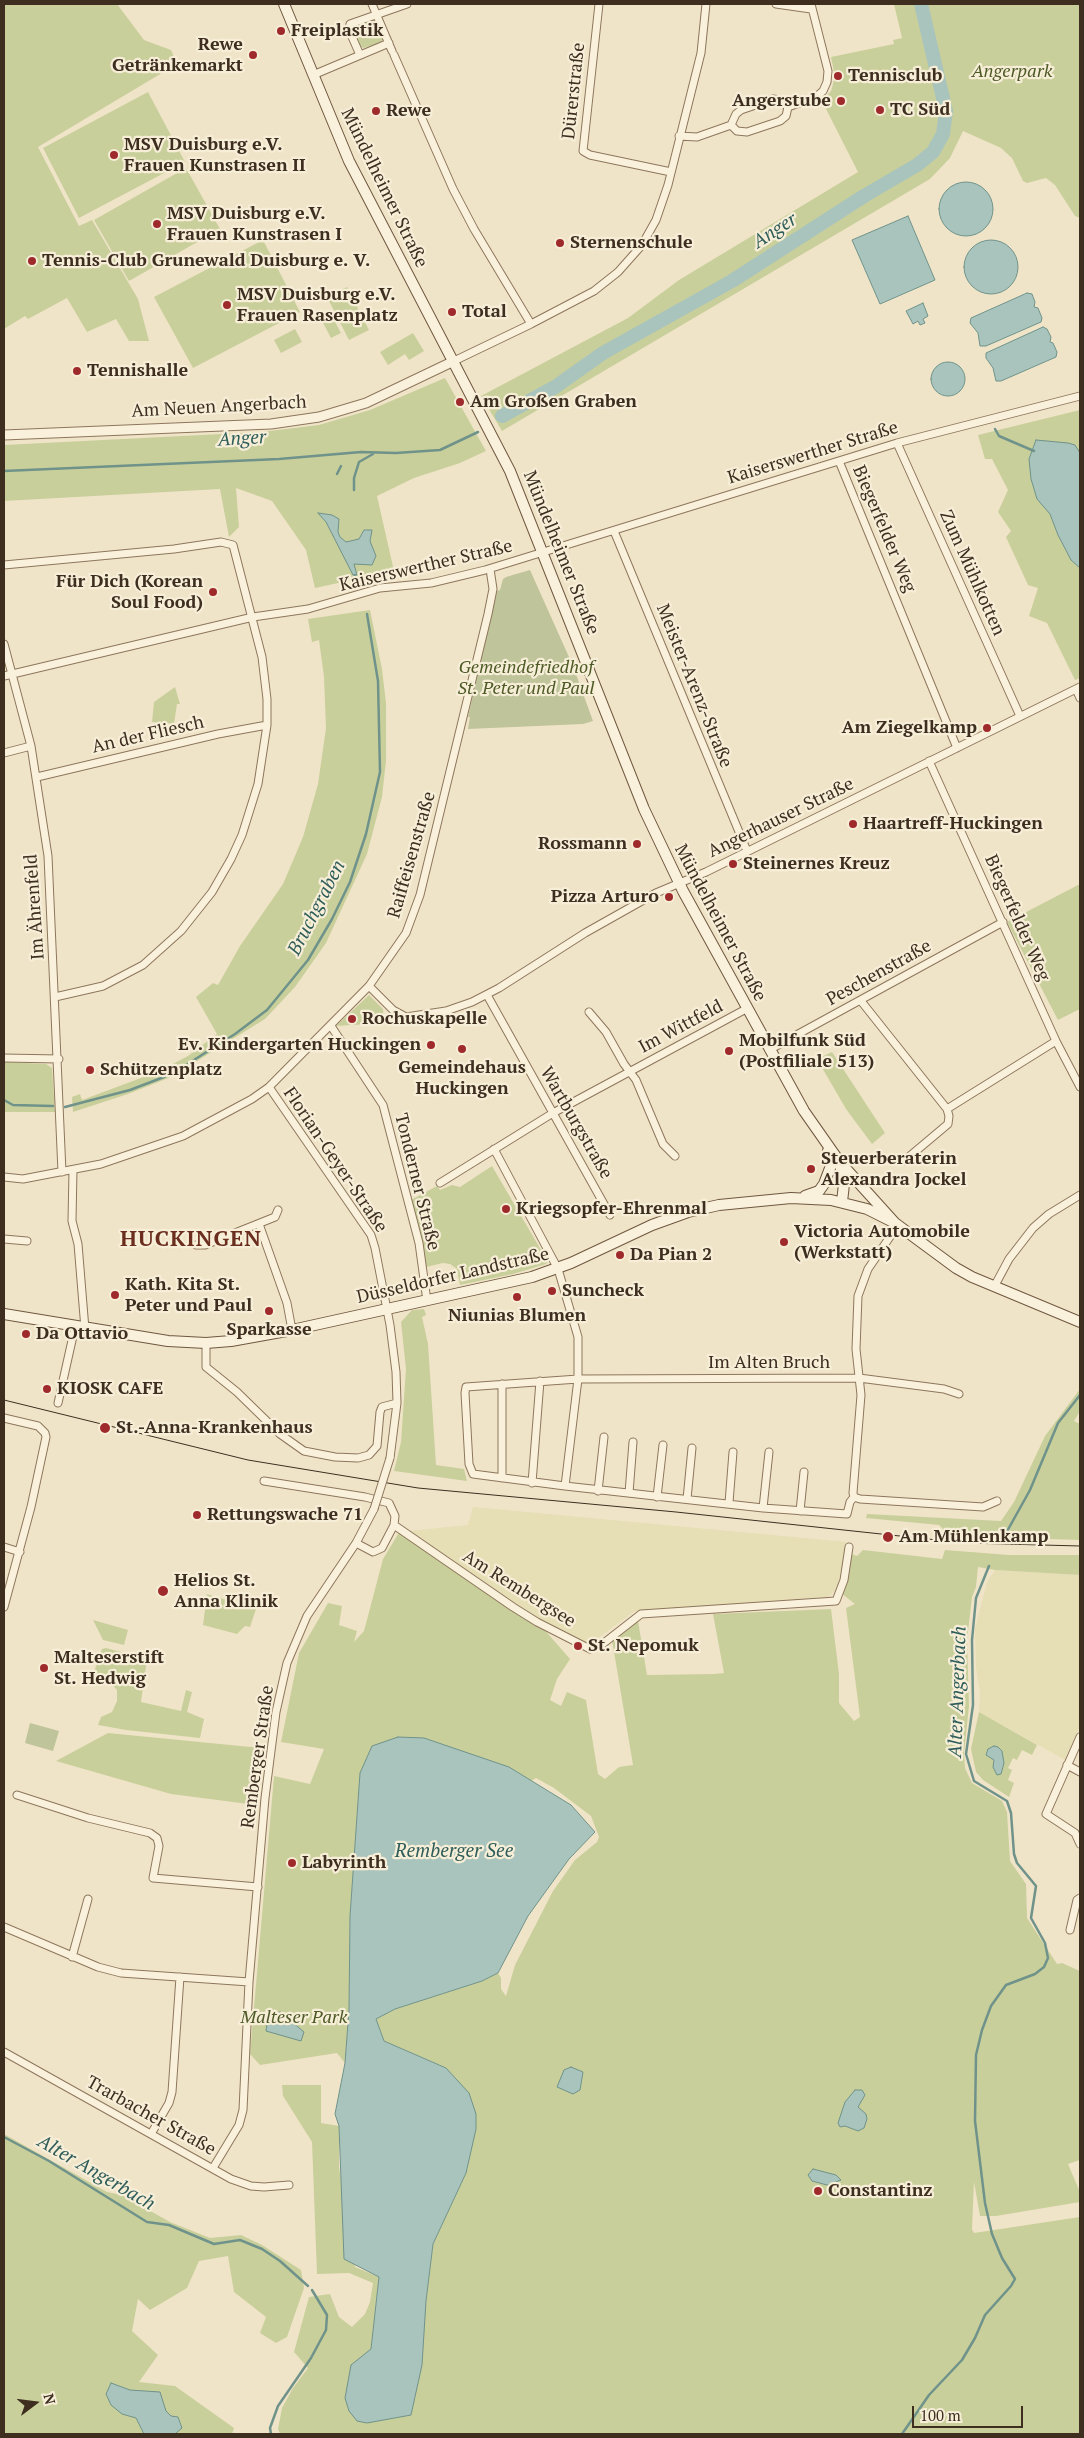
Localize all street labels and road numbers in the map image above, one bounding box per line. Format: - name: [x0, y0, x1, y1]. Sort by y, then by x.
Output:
- street label: Dürerstraße: [558, 42, 590, 140]
- street label: Mündelheimer Straße: [336, 105, 432, 271]
- street label: Am Neuen Angerbach: [131, 392, 307, 422]
- street label: Kaiserswerther Straße: [725, 417, 901, 489]
- street label: Biegerfelder Weg: [848, 462, 920, 596]
- street label: Mündelheimer Straße: [518, 468, 604, 638]
- street label: Zum Mühlkotten: [935, 507, 1009, 639]
- street label: Kaiserswerther Straße: [337, 536, 515, 596]
- street label: Meister-Arenz-Straße: [651, 601, 737, 771]
- street label: An der Fliesch: [90, 712, 206, 758]
- street label: Angerhauser Straße: [705, 773, 857, 863]
- street label: Raiffeisenstraße: [384, 789, 440, 921]
- street label: Mündelheimer Straße: [669, 841, 771, 1005]
- street label: Biegerfelder Weg: [980, 852, 1054, 984]
- street label: Im Ährenfeld: [21, 853, 49, 961]
- street label: Peschenstraße: [823, 935, 935, 1011]
- street label: Im Wittfeld: [635, 996, 727, 1058]
- street label: Wartburgstraße: [535, 1063, 617, 1183]
- street label: Florian-Geyer-Straße: [278, 1083, 392, 1237]
- street label: Tonderner Straße: [390, 1111, 444, 1253]
- street label: Düsseldorfer Landstraße: [355, 1243, 551, 1309]
- street label: Im Alten Bruch: [708, 1352, 830, 1374]
- street label: Am Rembergsee: [459, 1546, 579, 1632]
- street label: Remberger Straße: [237, 1684, 279, 1830]
- street label: Trarbacher Straße: [83, 2072, 219, 2160]

